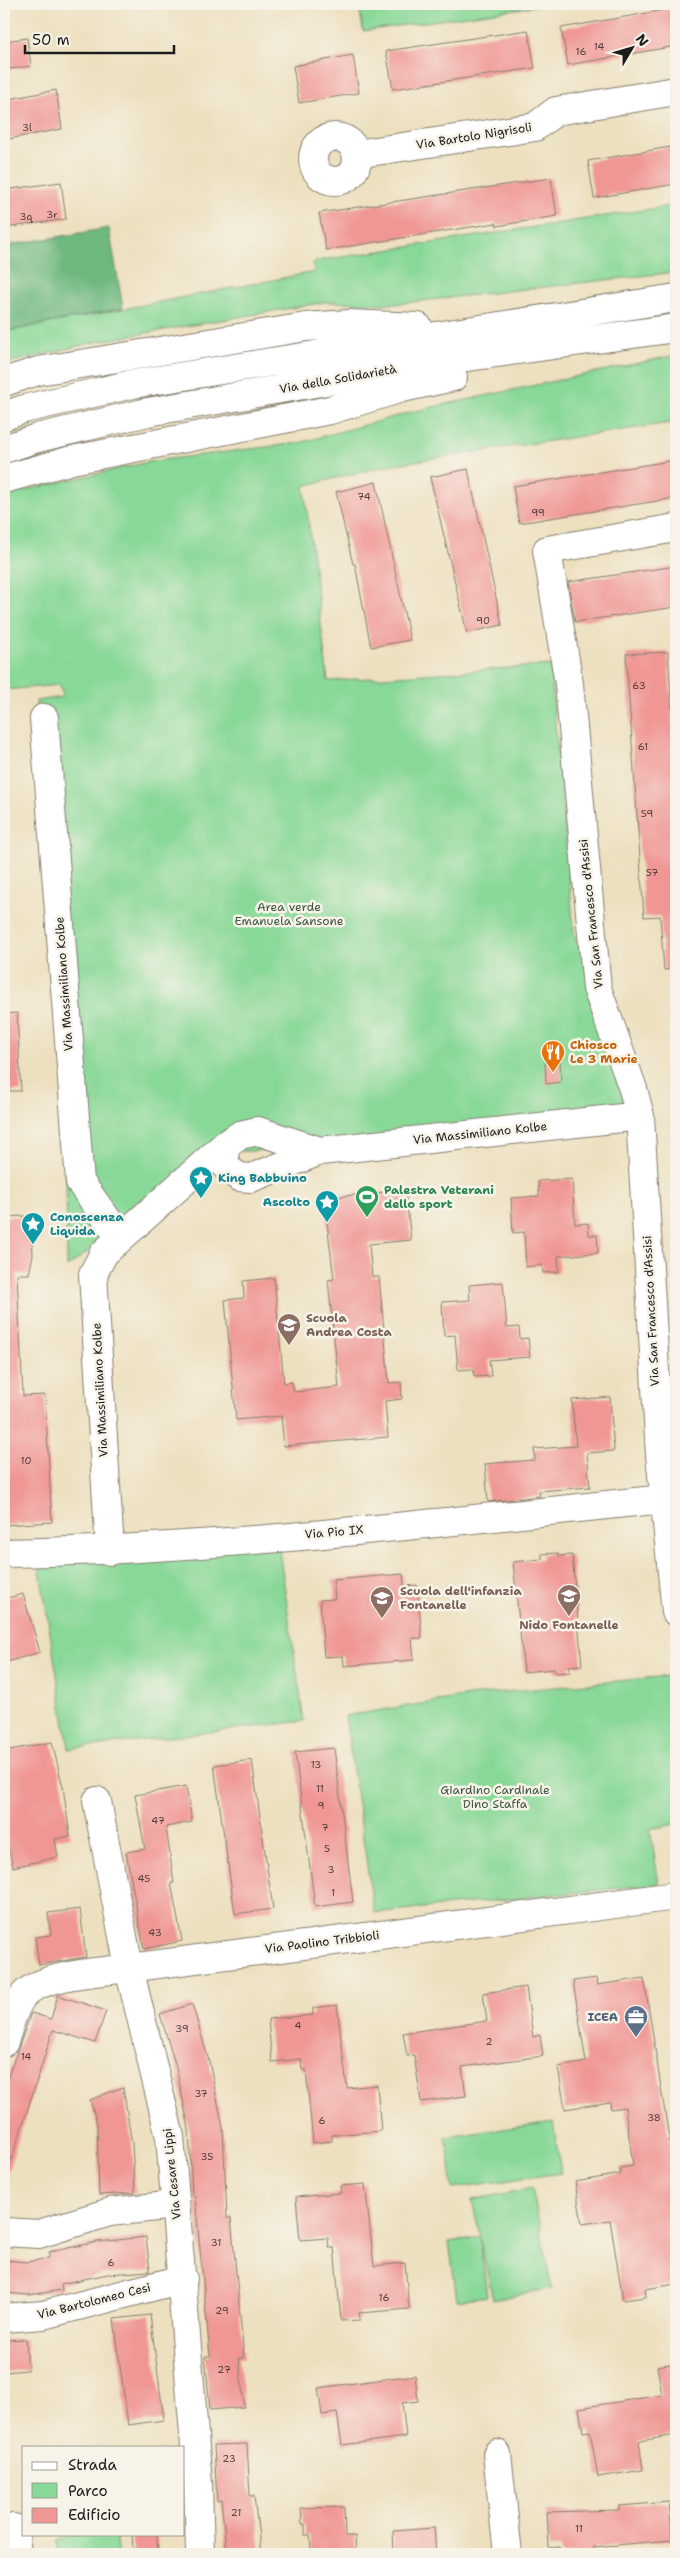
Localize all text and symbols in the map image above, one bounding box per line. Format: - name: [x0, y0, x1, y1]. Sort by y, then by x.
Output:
- scale bar: [25, 22, 174, 54]
- north arrow: [608, 22, 658, 72]
- text: 50 m: [32, 30, 70, 50]
- text: N: [632, 30, 653, 50]
- house number: 14: [594, 40, 604, 53]
- house number: 16: [576, 45, 586, 58]
- street label: Via Bartolo Nigrisoli: [415, 119, 533, 153]
- house number: 3l: [22, 121, 32, 134]
- house number: 3r: [46, 208, 58, 221]
- house number: 3q: [20, 210, 34, 223]
- street label: Via della Solidarietà: [278, 361, 398, 397]
- house number: 74: [357, 490, 371, 503]
- house number: 99: [531, 506, 545, 519]
- house number: 90: [476, 614, 490, 627]
- house number: 63: [632, 679, 646, 692]
- house number: 61: [638, 740, 648, 753]
- house number: 59: [641, 807, 653, 820]
- street label: Via San Francesco d'Assisi: [575, 838, 607, 990]
- house number: 57: [646, 866, 658, 879]
- park label: Area verde Emanuela Sansone: [234, 899, 344, 929]
- street label: Via Massimiliano Kolbe: [51, 916, 77, 1052]
- place label: Chiosco Le 3 Marie: [570, 1037, 638, 1067]
- restaurant icon: Chiosco Le 3 Marie: [540, 1039, 566, 1073]
- street label: Via Massimiliano Kolbe: [412, 1118, 548, 1148]
- place icon: King Babbuino: [188, 1165, 214, 1199]
- place label: King Babbuino: [218, 1170, 307, 1186]
- place label: Palestra Veterani dello sport: [384, 1182, 494, 1212]
- sports icon: Palestra Veterani dello sport: [354, 1184, 380, 1218]
- place icon: Ascolto: [314, 1189, 340, 1223]
- place label: Ascolto: [263, 1194, 310, 1210]
- place label: Conoscenza Liquida: [50, 1209, 125, 1239]
- place icon: Conoscenza Liquida: [20, 1211, 46, 1245]
- street label: Via San Francesco d'Assisi: [639, 1235, 663, 1387]
- place label: Scuola Andrea Costa: [306, 1310, 393, 1340]
- school or university icon: Scuola Andrea Costa: [276, 1312, 302, 1346]
- street label: Via Massimiliano Kolbe: [88, 1322, 112, 1458]
- house number: 10: [21, 1454, 31, 1467]
- street label: Via Pio IX: [304, 1521, 364, 1543]
- place label: Scuola dell'infanzia Fontanelle: [400, 1583, 522, 1613]
- school or university icon: Nido Fontanelle: [556, 1583, 582, 1617]
- school or university icon: Scuola dell'infanzia Fontanelle: [369, 1585, 395, 1619]
- place label: Nido Fontanelle: [519, 1617, 619, 1633]
- house number: 13: [311, 1758, 321, 1771]
- house number: 11: [316, 1782, 324, 1795]
- park label: Giardino Cardinale Dino Staffa: [440, 1782, 550, 1812]
- house number: 9: [318, 1799, 325, 1812]
- house number: 47: [151, 1814, 165, 1827]
- house number: 7: [322, 1821, 329, 1834]
- house number: 5: [324, 1842, 330, 1855]
- house number: 3: [328, 1863, 335, 1876]
- house number: 45: [138, 1872, 150, 1885]
- house number: 1: [331, 1886, 335, 1899]
- house number: 43: [148, 1926, 162, 1939]
- street label: Via Paolino Tribbioli: [264, 1927, 380, 1957]
- office icon: ICEA: [623, 2004, 649, 2038]
- place label: ICEA: [588, 2009, 618, 2025]
- house number: 4: [295, 2019, 302, 2032]
- house number: 39: [175, 2022, 189, 2035]
- house number: 2: [486, 2035, 493, 2048]
- house number: 14: [21, 2050, 31, 2063]
- house number: 37: [194, 2087, 208, 2100]
- house number: 38: [647, 2111, 661, 2124]
- house number: 6: [319, 2114, 326, 2127]
- street label: Via Cesare Lippi: [159, 2127, 185, 2221]
- house number: 35: [201, 2150, 213, 2163]
- house number: 31: [211, 2236, 221, 2249]
- house number: 6: [108, 2256, 115, 2269]
- street label: Via Bartolomeo Cesi: [36, 2279, 152, 2323]
- house number: 16: [379, 2291, 389, 2304]
- house number: 29: [215, 2304, 229, 2317]
- house number: 27: [217, 2363, 231, 2376]
- legend: [22, 2446, 185, 2536]
- house number: 23: [222, 2452, 236, 2465]
- text: Strada: [68, 2455, 117, 2475]
- text: Parco: [68, 2481, 108, 2501]
- text: Edificio: [68, 2505, 120, 2525]
- house number: 21: [231, 2506, 241, 2519]
- house number: 11: [575, 2522, 583, 2535]

